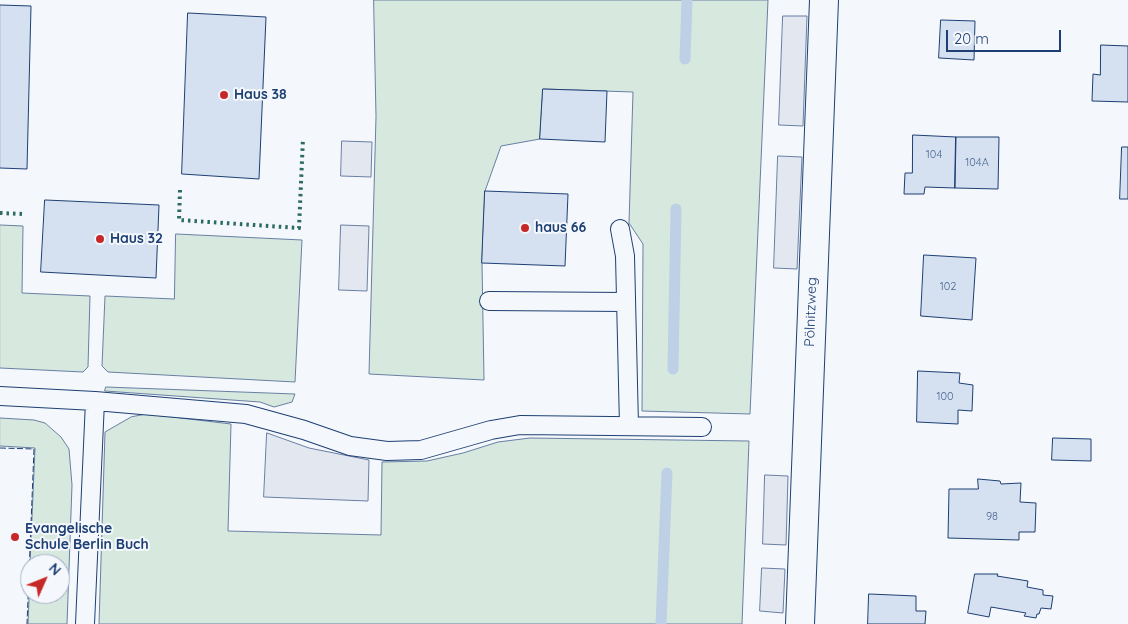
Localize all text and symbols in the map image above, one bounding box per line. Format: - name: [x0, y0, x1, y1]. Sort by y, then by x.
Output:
- scale bar: [948, 20, 1063, 52]
- text: 20 m: [954, 29, 989, 48]
- place label: Haus 38: [234, 87, 287, 103]
- marker: Haus 38: [218, 89, 230, 101]
- house number: 104: [926, 148, 942, 162]
- house number: 104A: [965, 156, 989, 170]
- place label: haus 66: [535, 220, 586, 236]
- marker: haus 66: [519, 222, 531, 234]
- place label: Haus 32: [110, 231, 163, 247]
- marker: Haus 32: [94, 233, 106, 245]
- street label: Pölnitzweg: [801, 277, 821, 347]
- house number: 102: [940, 280, 956, 294]
- house number: 100: [936, 390, 954, 404]
- house number: 98: [986, 510, 998, 524]
- place label: Evangelische Schule Berlin Buch: [25, 521, 149, 554]
- marker: Evangelische Schule Berlin Buch: [9, 531, 21, 543]
- north arrow: [20, 554, 70, 604]
- text: N: [45, 559, 65, 579]

